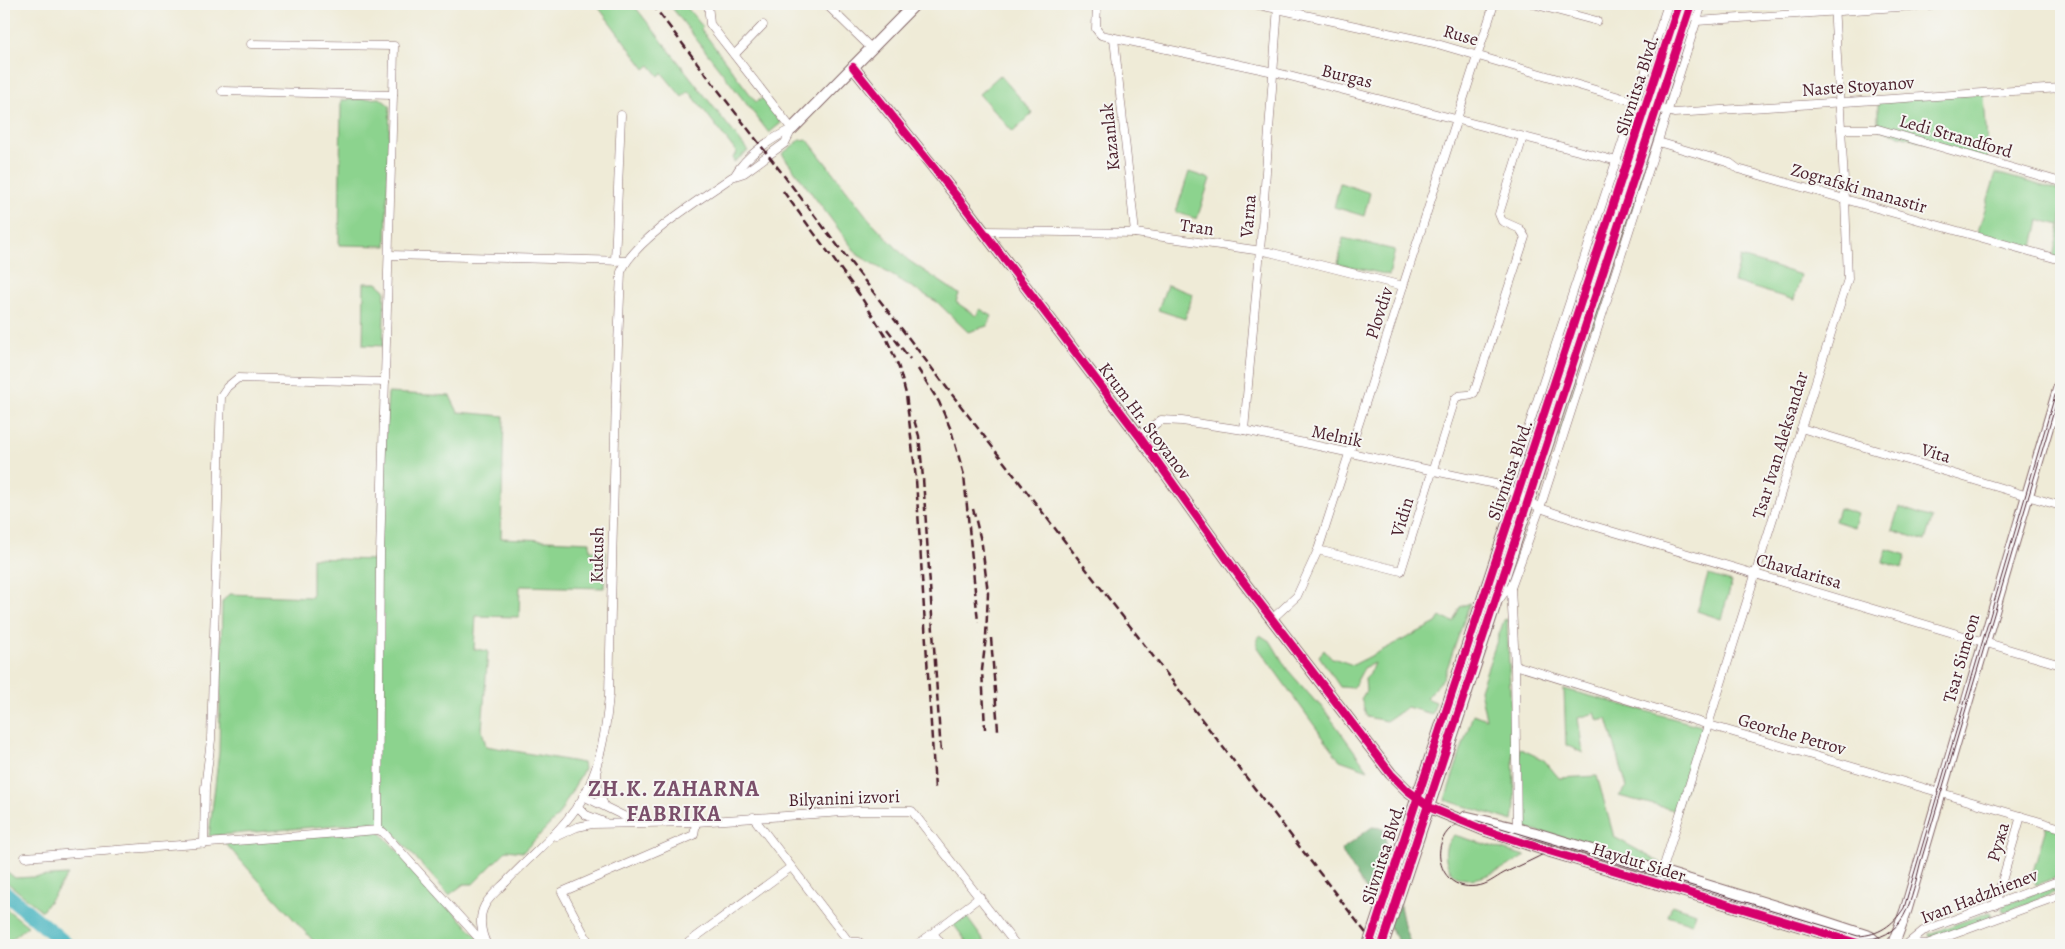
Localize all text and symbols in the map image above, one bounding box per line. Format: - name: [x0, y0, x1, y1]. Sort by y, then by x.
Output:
- street label: Ruse: [1441, 19, 1481, 51]
- street label: Slivnitsa Blvd.: [1609, 31, 1665, 139]
- street label: Burgas: [1319, 58, 1375, 94]
- street label: Naste Stoyanov: [1801, 70, 1916, 102]
- street label: Kazanlak: [1095, 102, 1125, 172]
- street label: Ledi Strandford: [1897, 108, 2016, 164]
- street label: Zografski manastir: [1788, 157, 1930, 219]
- street label: Varna: [1234, 193, 1262, 239]
- street label: Tran: [1178, 213, 1216, 241]
- street label: Plovdiv: [1359, 283, 1399, 342]
- street label: Krum Hr. Stoyanov: [1093, 358, 1198, 485]
- street label: Tsar Ivan Aleksandar: [1746, 368, 1814, 522]
- street label: Slivnitsa Blvd.: [1482, 416, 1538, 524]
- street label: Melnik: [1309, 419, 1365, 453]
- street label: Vita: [1917, 437, 1954, 469]
- street label: Vidin: [1384, 494, 1419, 541]
- street label: Kukush: [585, 526, 609, 583]
- street label: Chavdaritsa: [1753, 547, 1845, 595]
- street label: Tsar Simeon: [1937, 611, 1985, 705]
- street label: Georche Petrov: [1735, 707, 1849, 761]
- district label: ZH.K. ZAHARNA FABRIKA: [588, 774, 760, 829]
- street label: Bilyanini izvori: [788, 784, 900, 812]
- street label: Slivnitsa Blvd.: [1355, 800, 1411, 908]
- street label: Ружа: [1981, 819, 2015, 864]
- street label: Haydut Sider: [1589, 836, 1689, 888]
- street label: Ivan Hadzhienev: [1917, 862, 2042, 929]

